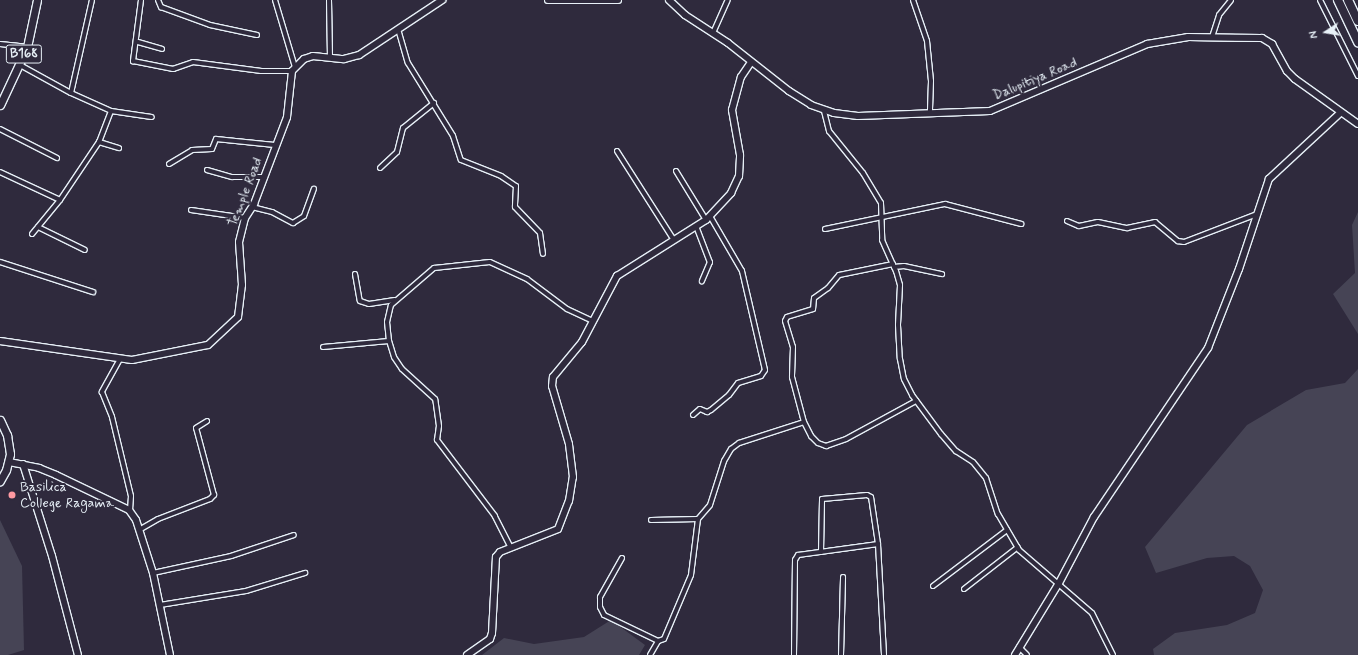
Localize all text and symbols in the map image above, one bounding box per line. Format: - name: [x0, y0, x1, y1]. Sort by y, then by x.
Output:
- north arrow: [1306, 12, 1346, 52]
- text: N: [1307, 29, 1322, 40]
- road number: B168: [5, 43, 43, 65]
- street label: Dalupitiya Road: [991, 54, 1079, 104]
- street label: Temple Road: [224, 155, 266, 229]
- place label: Basilica College Ragama: [20, 479, 118, 512]
- marker: Basilica College Ragama: [7, 490, 17, 500]

